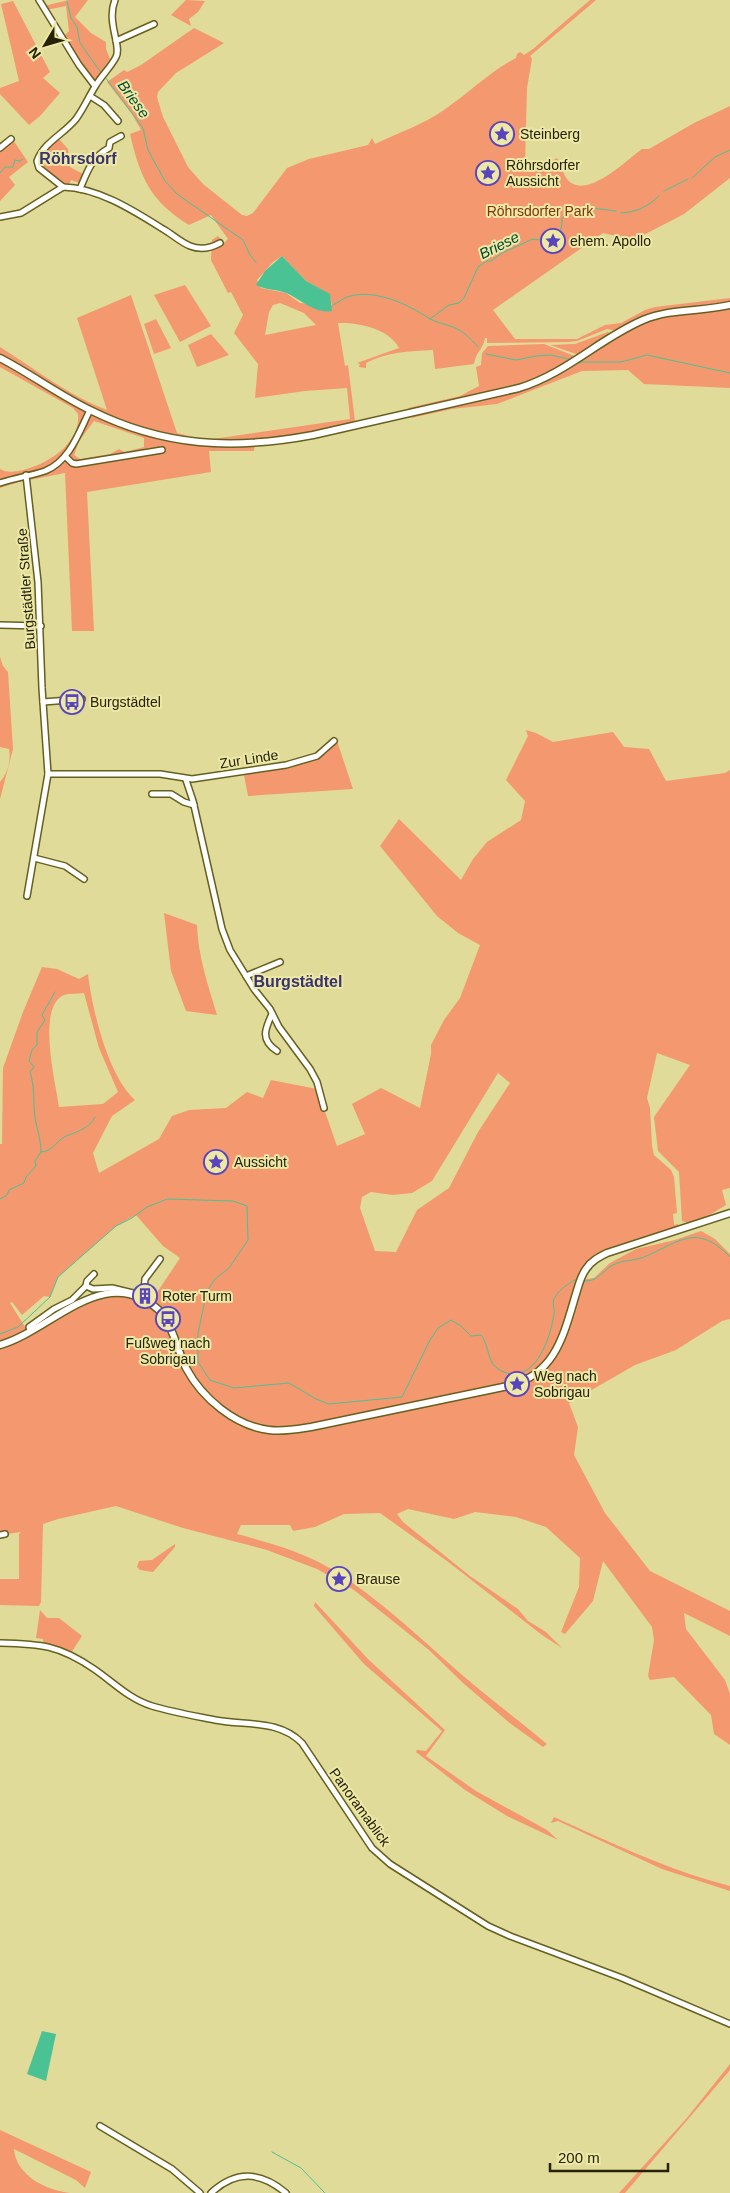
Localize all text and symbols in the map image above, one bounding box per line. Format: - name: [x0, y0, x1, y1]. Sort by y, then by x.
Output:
- north arrow: [20, 20, 70, 70]
- text: N: [25, 44, 44, 62]
- water label: Briese: [115, 77, 153, 121]
- place icon: Steinberg: [489, 121, 515, 147]
- place label: Steinberg: [520, 126, 580, 142]
- district label: Röhrsdorf: [39, 150, 117, 167]
- place label: Röhrsdorfer Aussicht: [506, 157, 580, 189]
- place icon: Röhrsdorfer Aussicht: [475, 160, 501, 186]
- park label: Röhrsdorfer Park: [487, 203, 594, 219]
- water label: Briese: [476, 228, 522, 262]
- place icon: ehem. Apollo: [540, 228, 566, 254]
- place label: ehem. Apollo: [570, 233, 651, 249]
- street label: Burgstädtler Straße: [14, 528, 38, 650]
- bus stop icon: Burgstädtel: [59, 689, 85, 715]
- place label: Burgstädtel: [90, 694, 161, 710]
- street label: Zur Linde: [219, 746, 280, 772]
- district label: Burgstädtel: [254, 973, 342, 990]
- place icon: Aussicht: [203, 1149, 229, 1175]
- place label: Aussicht: [234, 1154, 287, 1170]
- building icon: Roter Turm: [132, 1283, 158, 1309]
- place label: Roter Turm: [162, 1288, 232, 1304]
- bus stop icon: Fußweg nach Sobrigau: [155, 1306, 181, 1332]
- place label: Fußweg nach Sobrigau: [126, 1335, 210, 1367]
- place label: Weg nach Sobrigau: [534, 1368, 597, 1400]
- place icon: Weg nach Sobrigau: [504, 1371, 530, 1397]
- place icon: Brause: [326, 1566, 352, 1592]
- place label: Brause: [356, 1571, 401, 1587]
- street label: Panoramablick: [326, 1765, 394, 1850]
- scale bar: [550, 2140, 668, 2172]
- text: 200 m: [558, 2149, 600, 2166]

